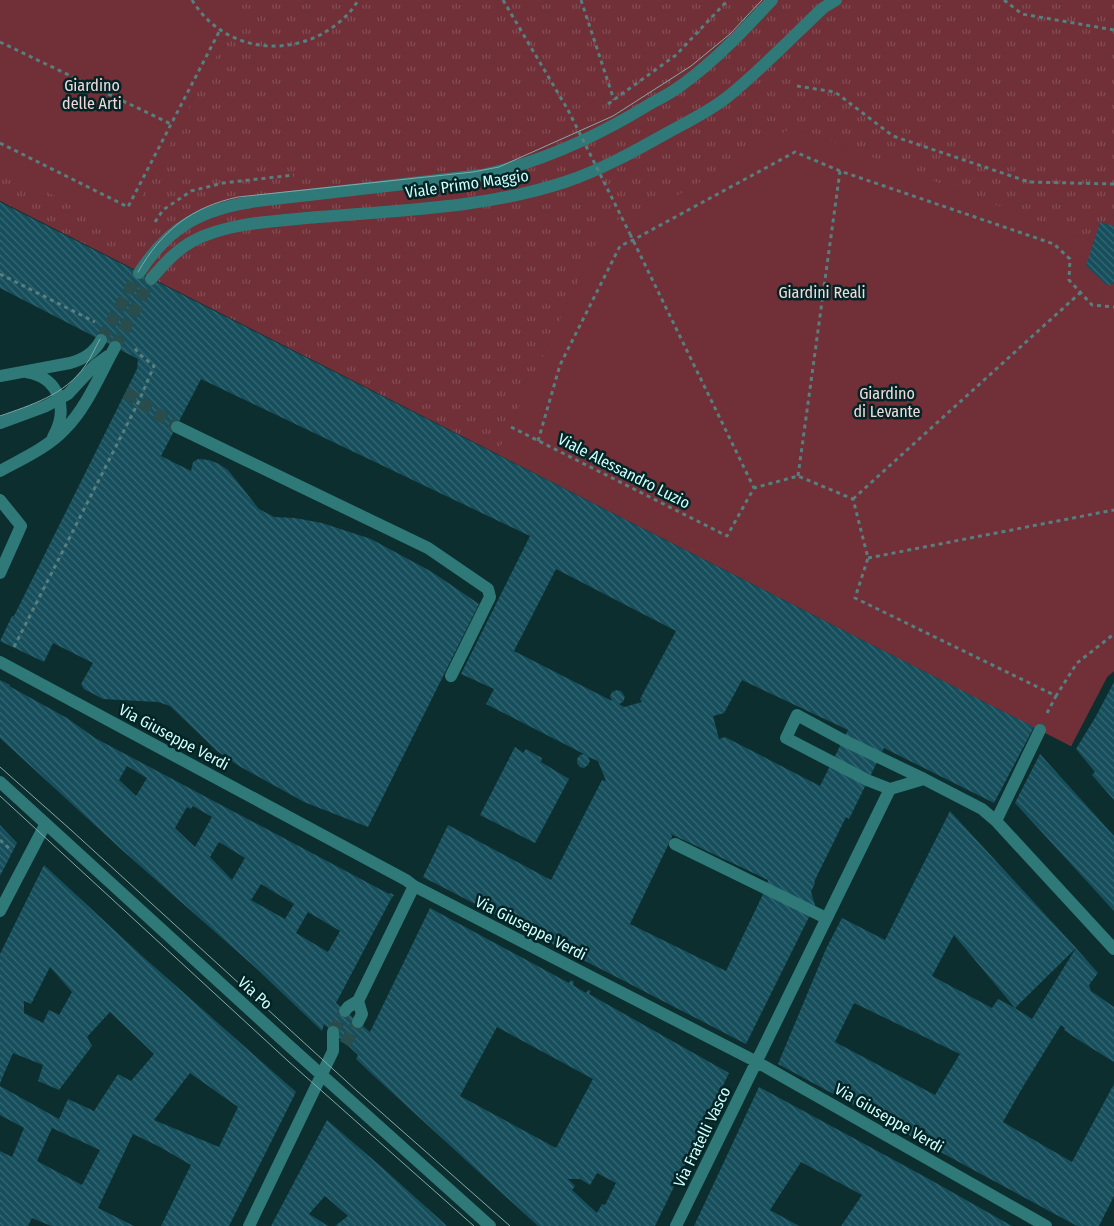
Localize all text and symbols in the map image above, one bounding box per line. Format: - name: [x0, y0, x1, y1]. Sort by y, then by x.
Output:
- park label: Giardino delle Arti: [62, 76, 122, 113]
- street label: Viale Primo Maggio: [404, 166, 530, 202]
- park label: Giardini Reali: [778, 283, 866, 302]
- park label: Giardino di Levante: [853, 384, 921, 421]
- street label: Viale Alessandro Luzio: [555, 429, 693, 513]
- street label: Via Giuseppe Verdi: [116, 700, 232, 774]
- street label: Via Giuseppe Verdi: [472, 892, 590, 964]
- street label: Via Po: [234, 973, 276, 1013]
- street label: Via Giuseppe Verdi: [831, 1079, 947, 1157]
- street label: Via Fratelli Vasco: [670, 1084, 734, 1190]

